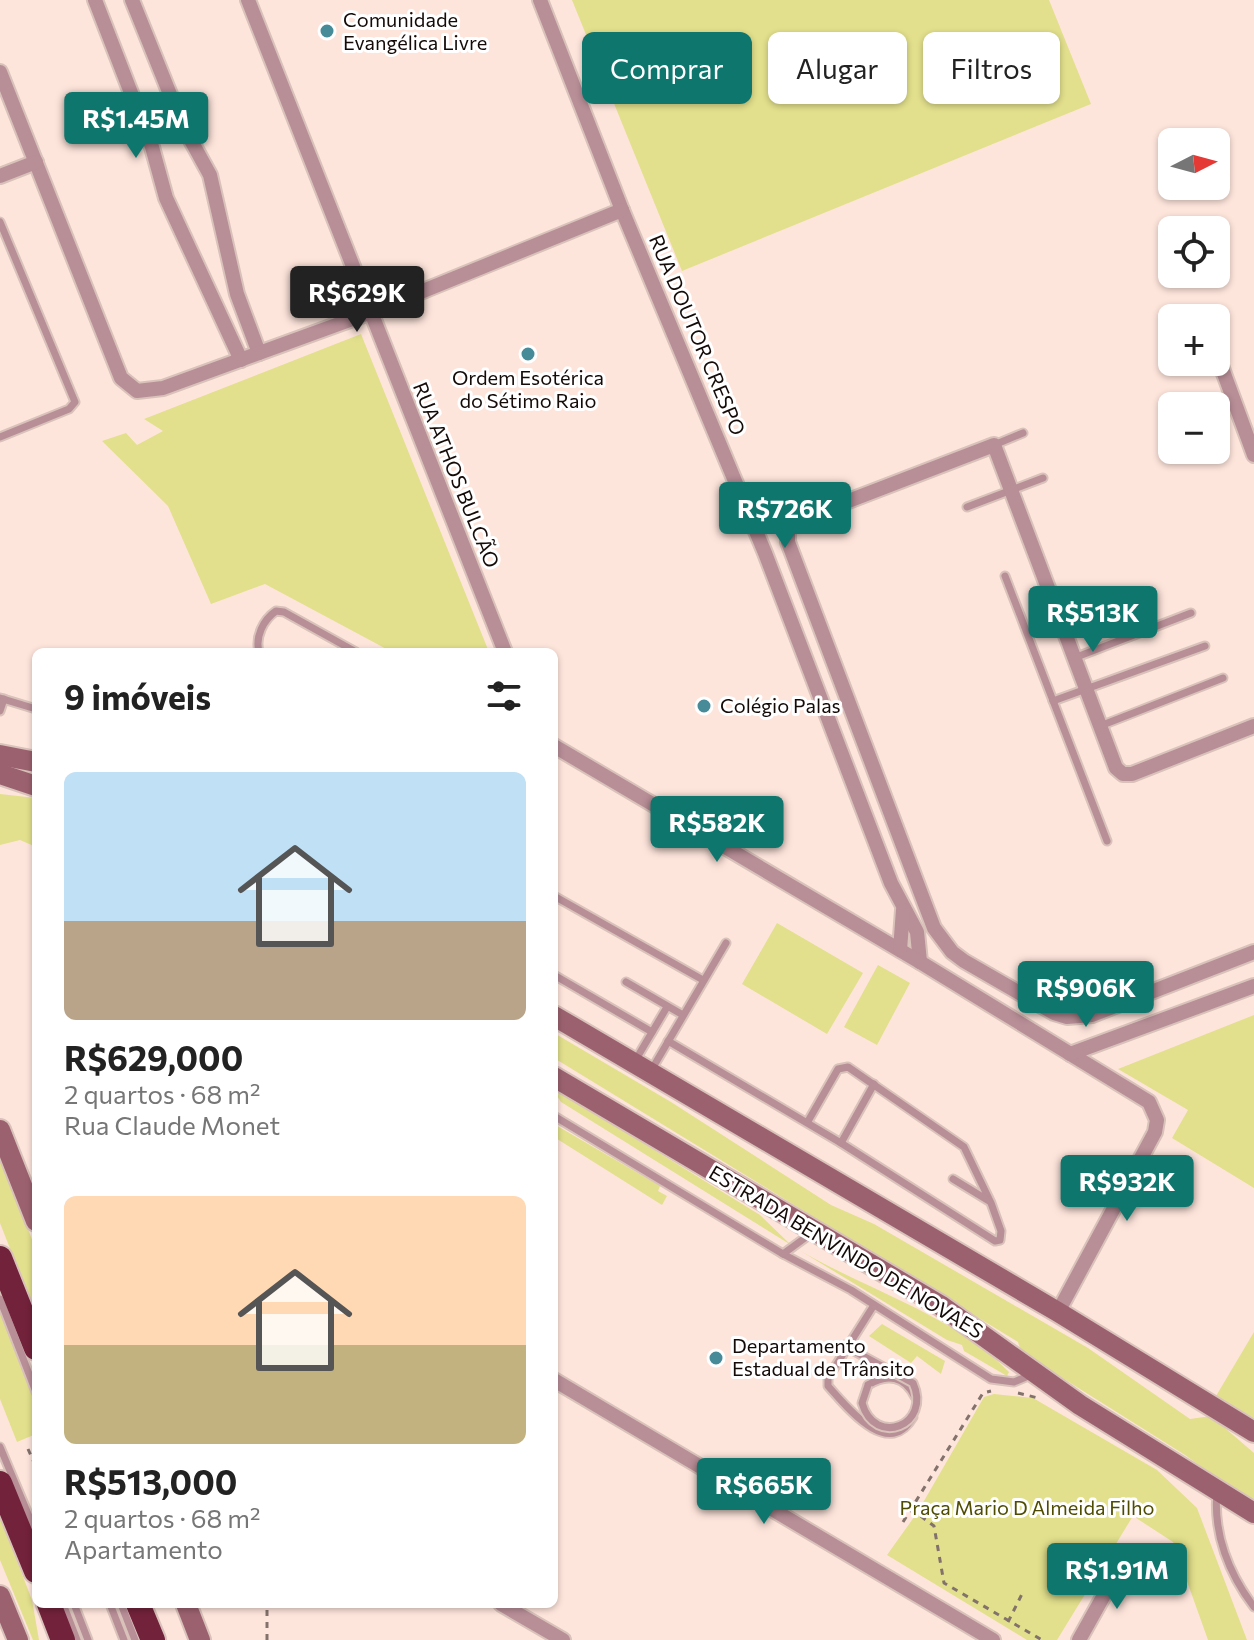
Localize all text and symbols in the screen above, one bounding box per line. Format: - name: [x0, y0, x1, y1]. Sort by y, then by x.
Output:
- place label: Comunidade Evangélica Livre: [343, 7, 487, 54]
- marker: Comunidade Evangélica Livre: [318, 22, 336, 40]
- chip: Comprar: [582, 32, 752, 104]
- chip: Alugar: [768, 32, 907, 104]
- chip: Filtros: [923, 32, 1060, 104]
- pin: R$1.45M: [62, 92, 210, 160]
- text: R$1.45M: [82, 102, 190, 133]
- north arrow: [1158, 128, 1230, 200]
- map controls: [1158, 128, 1230, 464]
- button: locate: [1158, 216, 1230, 288]
- street label: RUA DOUTOR CRESPO: [645, 231, 751, 439]
- pin: R$629K: [292, 266, 422, 334]
- text: R$629K: [308, 276, 406, 307]
- button: +: [1158, 304, 1230, 376]
- marker: Ordem Esotérica do Sétimo Raio: [519, 345, 537, 363]
- place label: Ordem Esotérica do Sétimo Raio: [452, 365, 604, 412]
- street label: RUA ATHOS BULCÃO: [409, 378, 505, 571]
- button: −: [1158, 392, 1230, 464]
- pin: R$726K: [720, 482, 850, 550]
- text: R$726K: [737, 492, 833, 523]
- pin: R$513K: [1028, 586, 1158, 654]
- text: R$513K: [1046, 596, 1140, 627]
- icon: filters: [482, 674, 526, 718]
- text: 9 imóveis: [64, 675, 211, 717]
- place label: Colégio Palas: [720, 693, 841, 717]
- marker: Colégio Palas: [695, 697, 713, 715]
- pin: R$582K: [652, 796, 782, 864]
- text: R$582K: [669, 806, 765, 837]
- icon: home: [223, 824, 367, 968]
- pin: R$906K: [1021, 961, 1151, 1029]
- text: R$906K: [1036, 971, 1136, 1002]
- text: R$629,000: [64, 1036, 243, 1078]
- text: 2 quartos · 68 m²: [64, 1078, 260, 1109]
- text: Rua Claude Monet: [64, 1109, 280, 1140]
- pin: R$932K: [1062, 1155, 1192, 1223]
- street label: ESTRADA BENVINDO DE NOVAES: [705, 1160, 988, 1343]
- text: R$932K: [1079, 1165, 1175, 1196]
- icon: home: [223, 1248, 367, 1392]
- place label: Departamento Estadual de Trânsito: [732, 1333, 915, 1380]
- marker: Departamento Estadual de Trânsito: [707, 1349, 725, 1367]
- pin: R$665K: [699, 1458, 829, 1526]
- text: R$513,000: [64, 1460, 237, 1502]
- text: R$665K: [715, 1468, 813, 1499]
- park label: Praça Mario D Almeida Filho: [900, 1495, 1154, 1519]
- text: 2 quartos · 68 m²: [64, 1502, 260, 1533]
- text: Apartamento: [64, 1533, 223, 1564]
- pin: R$1.91M: [1043, 1543, 1191, 1611]
- text: R$1.91M: [1065, 1553, 1169, 1584]

